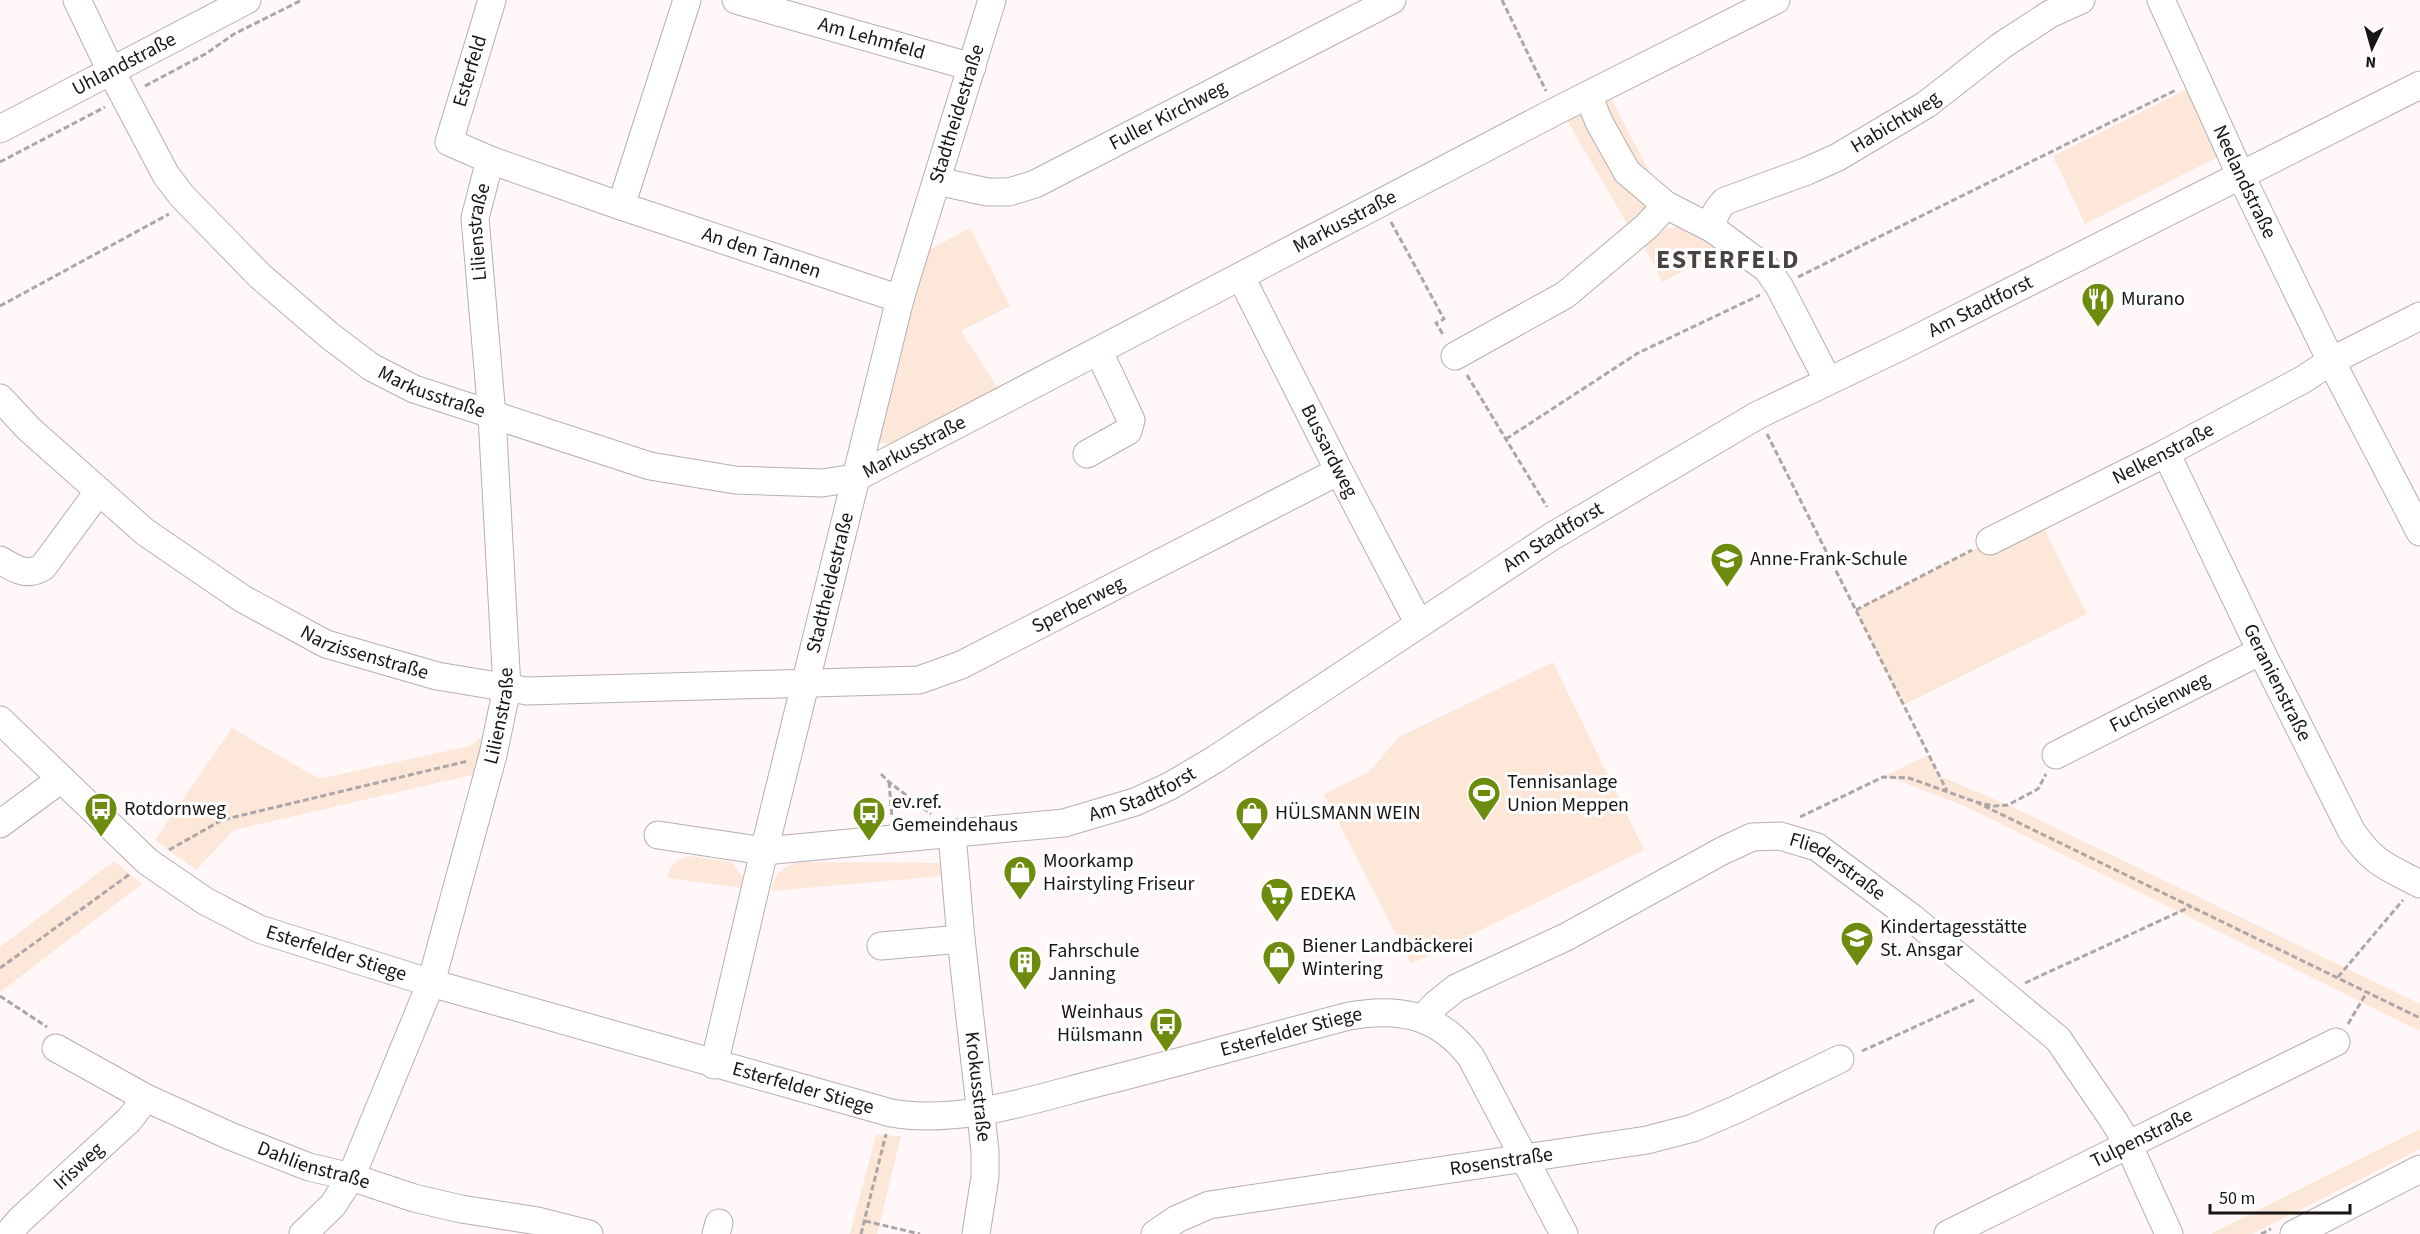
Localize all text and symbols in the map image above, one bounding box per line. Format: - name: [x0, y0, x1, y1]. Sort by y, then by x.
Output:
- street label: Am Lehmfeld: [815, 10, 928, 67]
- north arrow: [2342, 18, 2402, 78]
- street label: Uhlandstraße: [67, 25, 181, 103]
- street label: Esterfeld: [446, 32, 494, 110]
- street label: Stadtheidestraße: [922, 41, 992, 187]
- text: N: [2365, 51, 2377, 73]
- street label: Fuller Kirchweg: [1104, 73, 1232, 157]
- street label: Habichtweg: [1846, 85, 1946, 160]
- street label: Neelandstraße: [2206, 120, 2283, 243]
- street label: Lilienstraße: [461, 180, 497, 282]
- street label: Markusstraße: [1288, 183, 1401, 260]
- street label: An den Tannen: [698, 220, 825, 286]
- district label: ESTERFELD: [1656, 241, 1800, 278]
- street label: Am Stadtforst: [1923, 268, 2038, 345]
- restaurant icon: Murano: [2080, 281, 2116, 328]
- place label: Murano: [2121, 285, 2185, 313]
- street label: Markusstraße: [373, 359, 489, 425]
- street label: Bussardweg: [1294, 399, 1365, 503]
- street label: Markusstraße: [857, 408, 971, 486]
- street label: Nelkenstraße: [2108, 416, 2219, 492]
- street label: Am Stadtforst: [1497, 495, 1609, 579]
- street label: Stadtheidestraße: [799, 509, 861, 656]
- school or university icon: Anne-Frank-Schule: [1709, 541, 1745, 588]
- place label: Anne-Frank-Schule: [1750, 545, 1908, 573]
- street label: Sperberweg: [1027, 569, 1130, 640]
- street label: Narzissenstraße: [295, 619, 432, 687]
- street label: Geranienstraße: [2236, 619, 2318, 746]
- street label: Fuchsienweg: [2105, 665, 2214, 740]
- street label: Lilienstraße: [477, 667, 521, 768]
- street label: Am Stadtforst: [1085, 760, 1201, 829]
- place label: Tennisanlage Union Meppen: [1507, 768, 1629, 819]
- sports icon: Tennisanlage Union Meppen: [1466, 775, 1502, 822]
- place label: ev.ref. Gemeindehaus: [892, 788, 1018, 839]
- bus stop icon: Rotdornweg: [83, 791, 119, 838]
- place label: Rotdornweg: [124, 795, 226, 823]
- bus stop icon: ev.ref. Gemeindehaus: [851, 795, 887, 842]
- shop icon: HÜLSMANN WEIN: [1234, 795, 1270, 842]
- place label: HÜLSMANN WEIN: [1275, 799, 1421, 827]
- street label: Fliederstraße: [1786, 826, 1892, 908]
- place label: Moorkamp Hairstyling Friseur: [1043, 847, 1195, 898]
- shop icon: Moorkamp Hairstyling Friseur: [1002, 854, 1038, 901]
- supermarket icon: EDEKA: [1259, 876, 1295, 923]
- place label: EDEKA: [1300, 880, 1356, 908]
- place label: Kindertagesstätte St. Ansgar: [1880, 913, 2027, 964]
- street label: Esterfelder Stiege: [262, 918, 410, 989]
- school or university icon: Kindertagesstätte St. Ansgar: [1839, 920, 1875, 967]
- place label: Biener Landbäckerei Wintering: [1302, 932, 1473, 983]
- place label: Fahrschule Janning: [1048, 937, 1139, 988]
- shop icon: Biener Landbäckerei Wintering: [1261, 939, 1297, 986]
- building icon: Fahrschule Janning: [1007, 944, 1043, 991]
- place label: Weinhaus Hülsmann: [1057, 998, 1143, 1049]
- street label: Esterfelder Stiege: [1217, 1000, 1364, 1064]
- bus stop icon: Weinhaus Hülsmann: [1148, 1006, 1184, 1053]
- street label: Krokusstraße: [958, 1030, 998, 1143]
- street label: Esterfelder Stiege: [729, 1055, 877, 1122]
- street label: Tulpenstraße: [2086, 1101, 2197, 1175]
- street label: Dahlienstraße: [253, 1134, 374, 1196]
- street label: Irisweg: [47, 1136, 110, 1197]
- street label: Rosenstraße: [1448, 1140, 1555, 1183]
- scale bar: [2210, 1177, 2350, 1215]
- text: 50 m: [2219, 1186, 2255, 1211]

